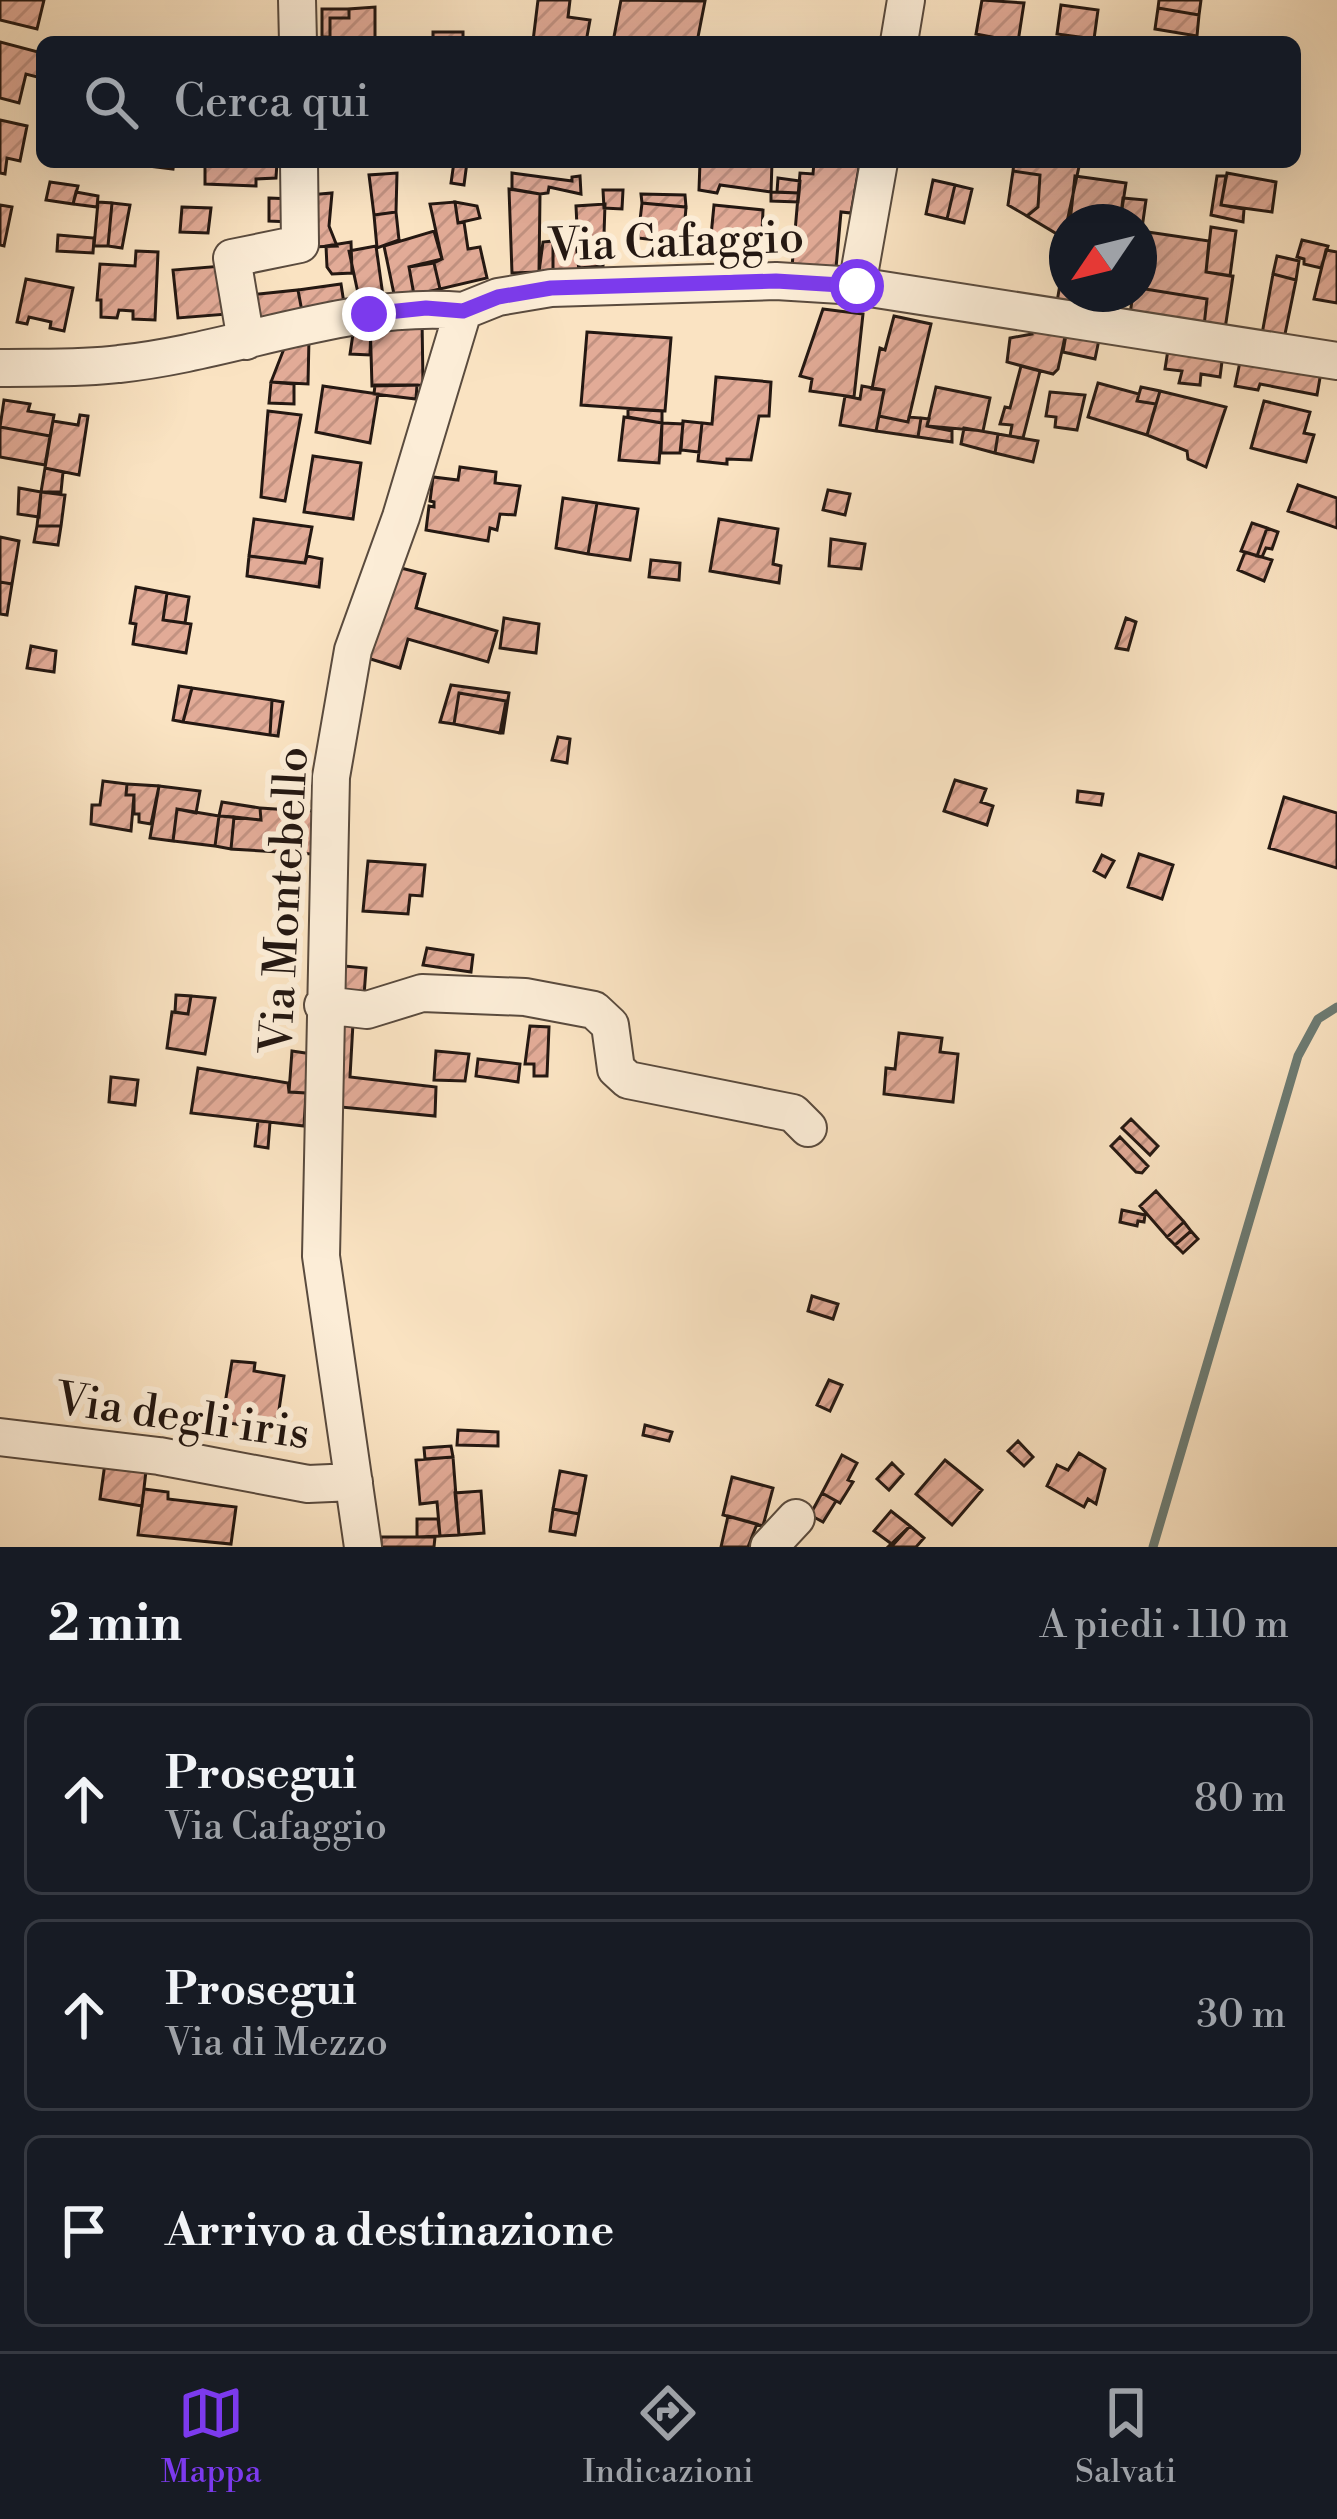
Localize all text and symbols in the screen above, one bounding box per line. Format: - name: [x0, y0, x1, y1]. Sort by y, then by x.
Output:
- search box: [36, 36, 1301, 168]
- icon: search: [78, 69, 144, 135]
- text: Cerca qui: [174, 74, 370, 131]
- north arrow: [1049, 204, 1157, 312]
- street label: Via Cafaggio: [546, 210, 805, 275]
- route start: [830, 259, 884, 313]
- route end: [342, 287, 396, 341]
- street label: Via Montebello: [249, 745, 322, 1056]
- street label: Via degli iris: [51, 1371, 313, 1463]
- text: 2 min: [48, 1593, 182, 1657]
- text: A piedi · 110 m: [1040, 1601, 1289, 1650]
- text: Prosegui: [165, 1746, 357, 1803]
- icon: ahead: [51, 1766, 117, 1832]
- text: 80 m: [1194, 1775, 1286, 1824]
- text: Via Cafaggio: [165, 1803, 387, 1852]
- text: Prosegui: [165, 1962, 357, 2019]
- icon: ahead: [51, 1982, 117, 2048]
- text: 30 m: [1196, 1991, 1286, 2040]
- text: Via di Mezzo: [165, 2019, 388, 2068]
- icon: arrive: [51, 2198, 117, 2264]
- text: Arrivo a destinazione: [165, 2203, 614, 2260]
- tab: Mappa: [161, 2380, 261, 2493]
- tab: Indicazioni: [583, 2380, 754, 2493]
- tab: Salvati: [1075, 2380, 1176, 2493]

